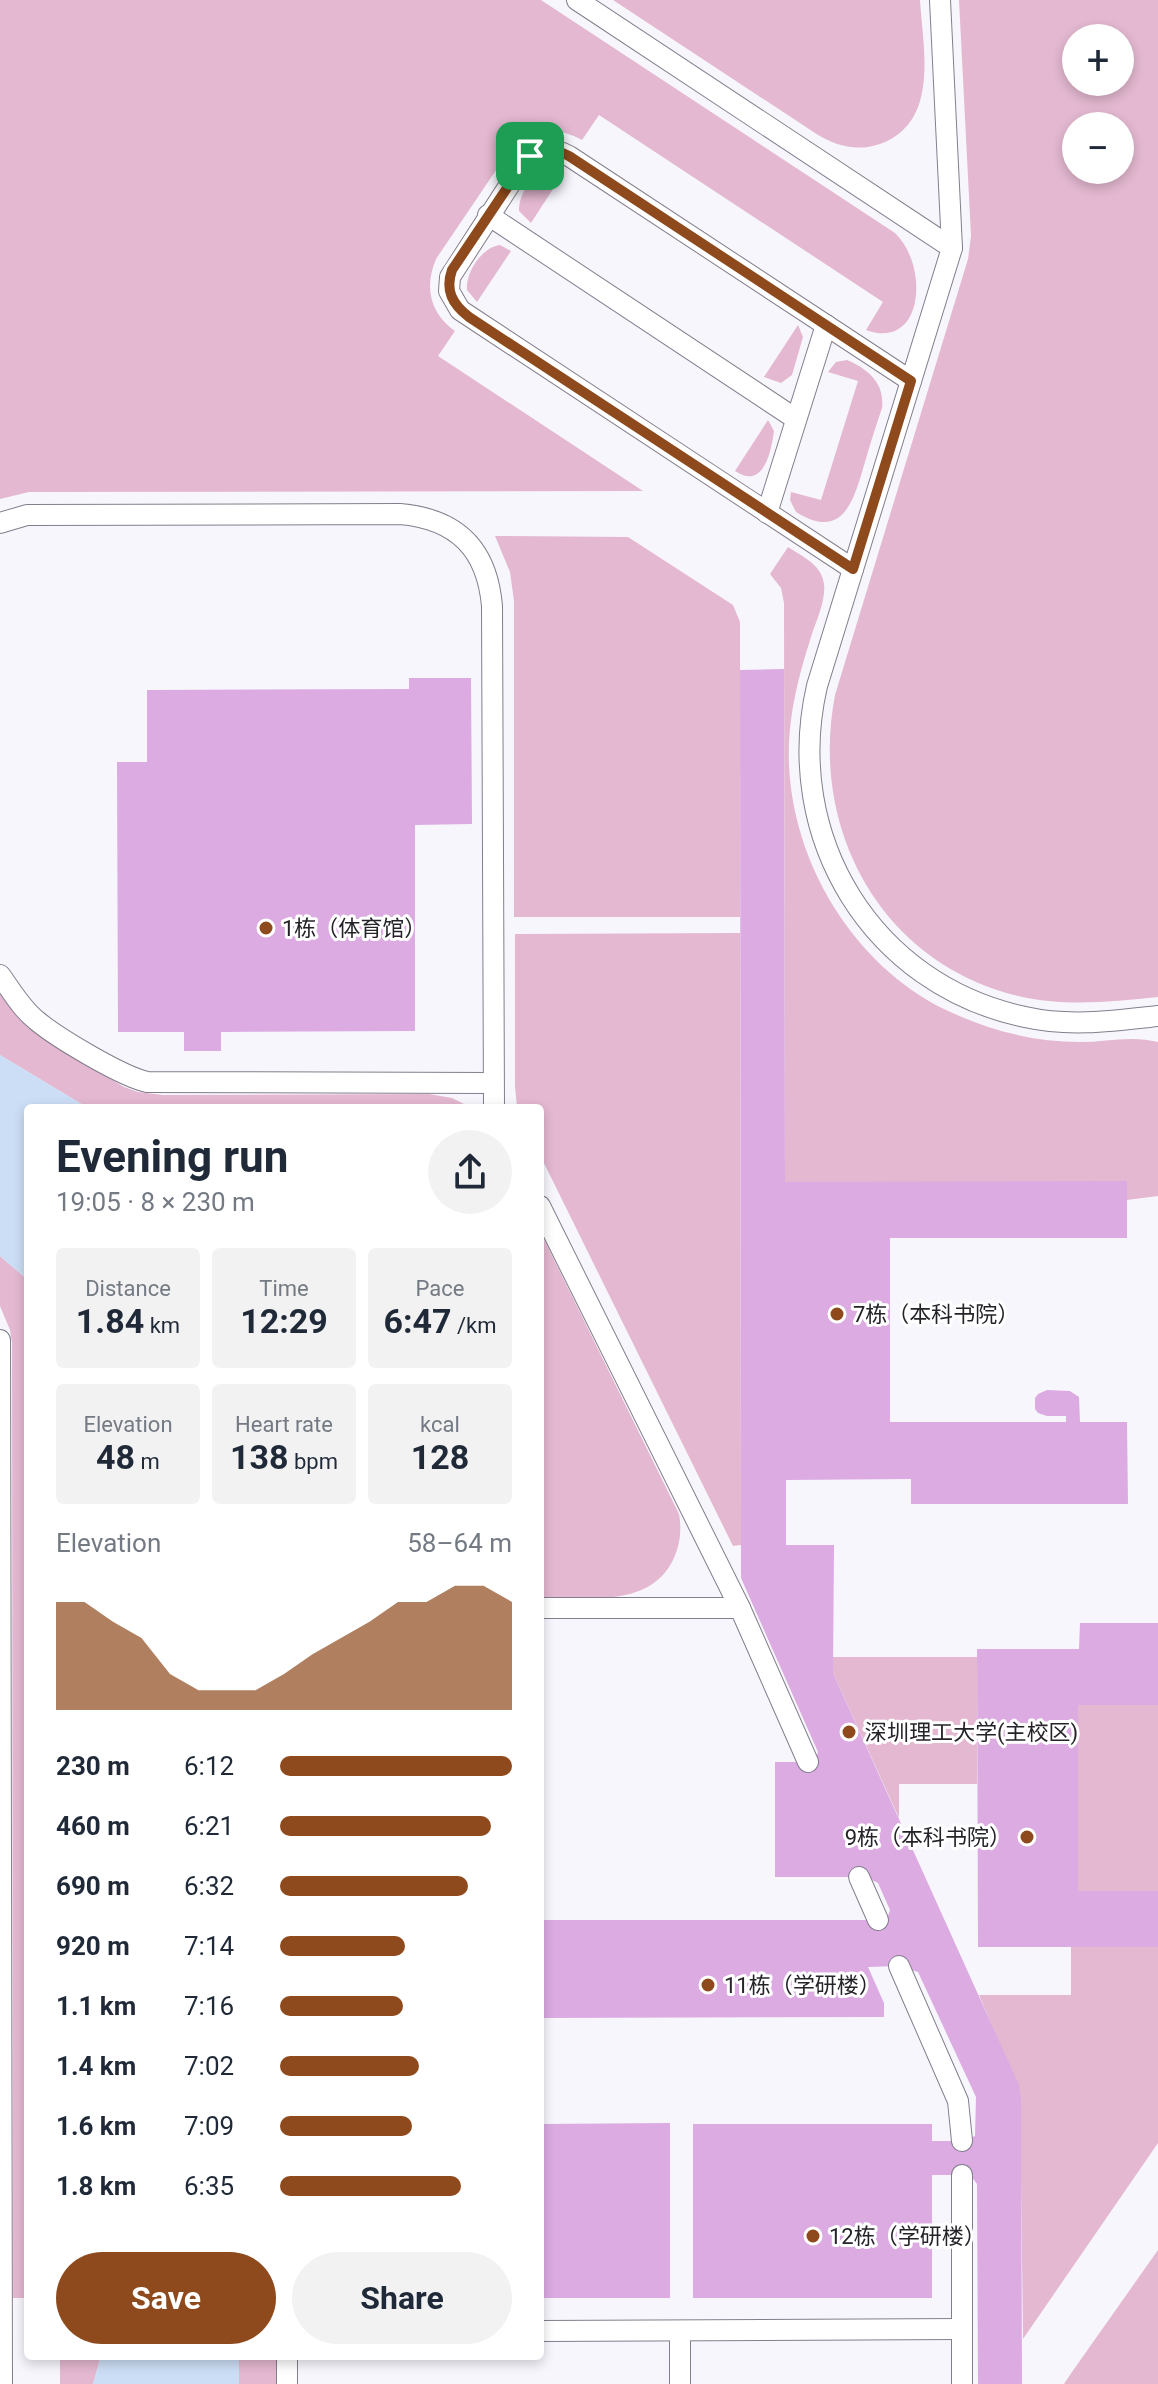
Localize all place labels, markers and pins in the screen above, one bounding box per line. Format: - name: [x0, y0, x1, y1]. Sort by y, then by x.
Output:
- pin: [496, 122, 564, 190]
- place label: 1栋（体育馆）: [282, 916, 426, 941]
- marker: 1栋（体育馆）: [257, 919, 275, 937]
- place label: 7栋（本科书院）: [853, 1302, 1019, 1327]
- marker: 7栋（本科书院）: [828, 1305, 846, 1323]
- place label: 深圳理工大学(主校区): [865, 1720, 1078, 1746]
- marker: 深圳理工大学(主校区): [840, 1723, 858, 1741]
- place label: 9栋（本科书院）: [845, 1825, 1011, 1850]
- marker: 9栋（本科书院）: [1018, 1828, 1036, 1846]
- place label: 11栋（学研楼）: [724, 1973, 881, 1998]
- marker: 11栋（学研楼）: [699, 1976, 717, 1994]
- place label: 12栋（学研楼）: [829, 2224, 986, 2249]
- marker: 12栋（学研楼）: [804, 2227, 822, 2245]

